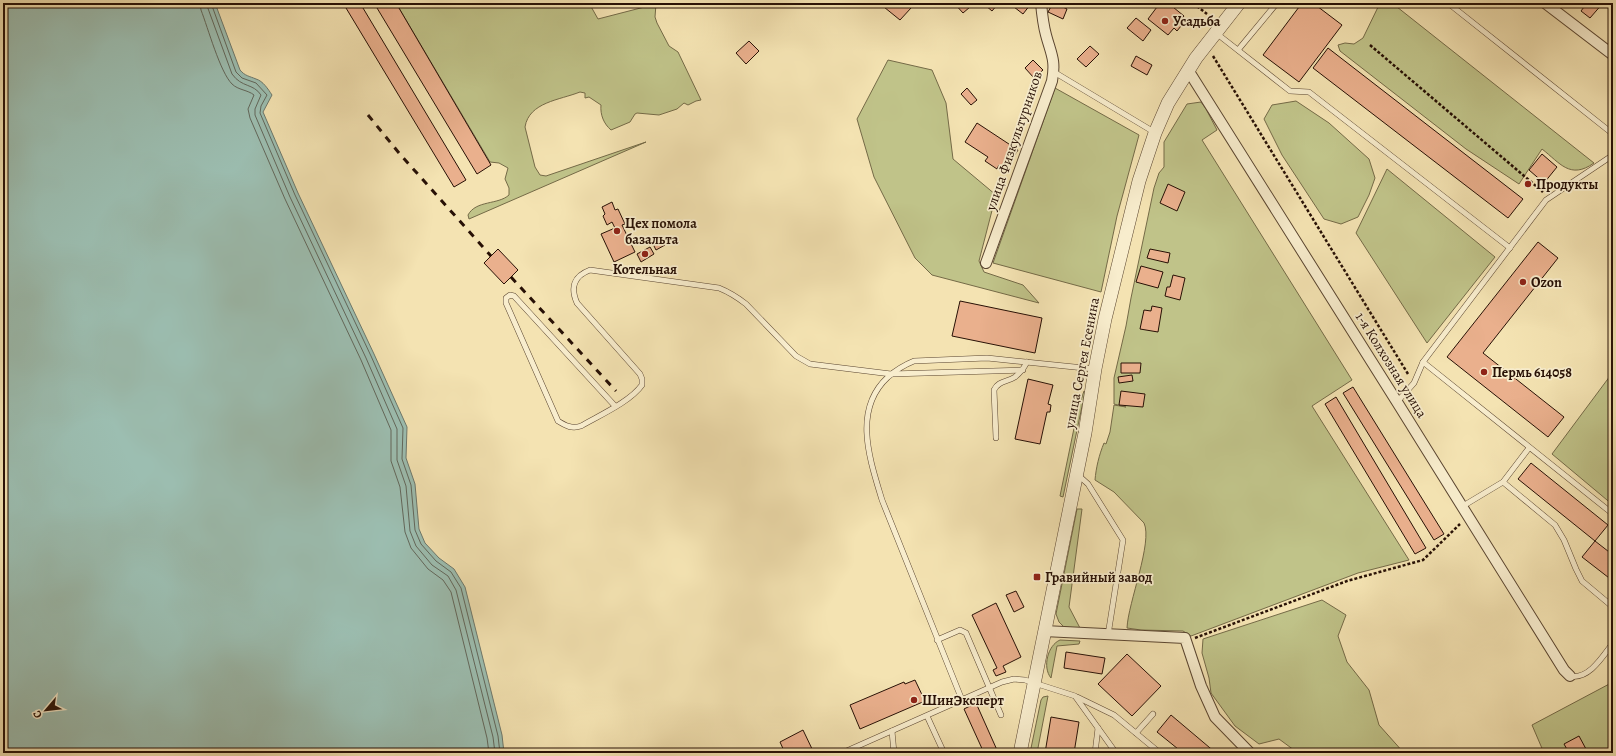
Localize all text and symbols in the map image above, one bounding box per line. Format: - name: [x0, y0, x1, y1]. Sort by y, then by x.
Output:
- place label: Усадьба: [1173, 12, 1221, 31]
- marker: Усадьба: [1160, 16, 1170, 26]
- street label: улица Физкультурников: [981, 68, 1047, 214]
- place label: Продукты: [1536, 175, 1598, 194]
- marker: Продукты: [1523, 179, 1533, 189]
- place label: Цех помола базальта: [625, 214, 697, 249]
- marker: Цех помола базальта: [612, 226, 622, 236]
- marker: Котельная: [640, 249, 650, 259]
- place label: Котельная: [613, 260, 677, 279]
- place label: Ozon: [1531, 273, 1562, 292]
- marker: Ozon: [1518, 277, 1528, 287]
- street label: улица Сергея Есенина: [1060, 295, 1104, 431]
- street label: 1-я Колхозная улица: [1351, 308, 1432, 422]
- place label: Пермь 614058: [1492, 363, 1572, 382]
- marker: Пермь 614058: [1479, 367, 1489, 377]
- place label: Гравийный завод: [1045, 568, 1152, 587]
- marker: Гравийный завод: [1032, 572, 1042, 582]
- north arrow: [26, 690, 66, 730]
- place label: ШинЭксперт: [922, 691, 1005, 710]
- marker: ШинЭксперт: [909, 695, 919, 705]
- text: С: [29, 708, 46, 721]

